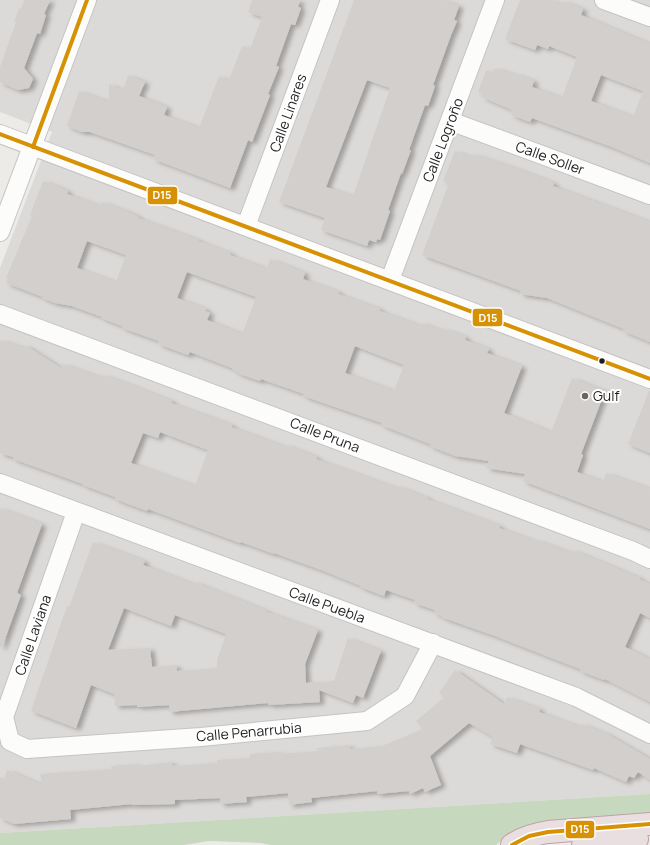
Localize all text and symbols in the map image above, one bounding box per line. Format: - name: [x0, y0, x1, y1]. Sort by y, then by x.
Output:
- street label: Calle Linares: [265, 71, 311, 155]
- street label: Calle Logroño: [418, 95, 467, 185]
- street label: Calle Soller: [513, 136, 587, 179]
- line badge: D15: [147, 186, 178, 205]
- text: D15: [153, 187, 171, 202]
- line badge: D15: [472, 308, 503, 327]
- text: D15: [479, 310, 497, 325]
- unlabelled marker: [597, 356, 607, 366]
- place label: Gulf: [593, 386, 619, 405]
- marker: Gulf: [580, 391, 590, 401]
- street label: Calle Pruna: [288, 413, 363, 457]
- street label: Calle Puebla: [287, 582, 368, 627]
- street label: Calle Laviana: [10, 592, 55, 678]
- street label: Calle Penarrubia: [196, 717, 302, 746]
- line badge: D15: [565, 820, 595, 839]
- text: D15: [571, 821, 589, 836]

